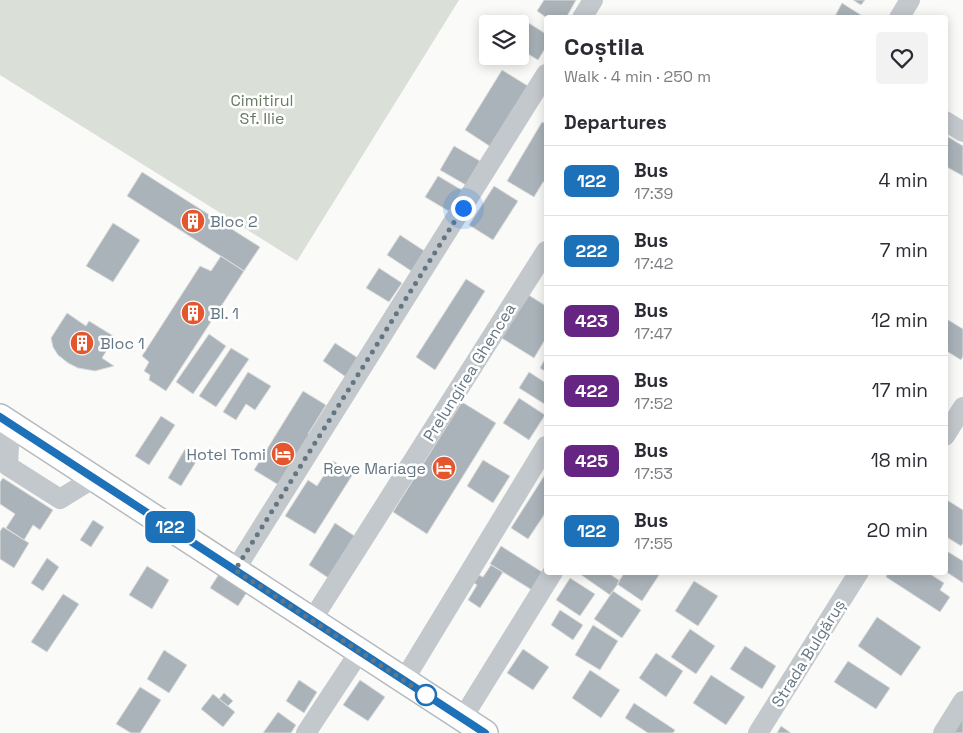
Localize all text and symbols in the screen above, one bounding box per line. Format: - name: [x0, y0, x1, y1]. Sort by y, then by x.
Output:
- map controls: [479, 15, 529, 65]
- button: layers: [479, 15, 529, 65]
- text: Coștila: [564, 31, 644, 62]
- button: heart: [876, 32, 928, 84]
- text: Walk · 4 min · 250 m: [564, 66, 711, 87]
- park label: Cimitirul Sf. Ilie: [231, 90, 293, 129]
- text: Departures: [564, 110, 667, 135]
- text: Bus: [634, 158, 668, 183]
- text: 4 min: [879, 168, 928, 193]
- text: 122: [577, 169, 606, 192]
- text: 17:39: [634, 183, 673, 204]
- your location: [451, 196, 476, 221]
- building icon: Bloc 2: [180, 208, 206, 234]
- place label: Bloc 2: [210, 211, 258, 232]
- text: Bus: [634, 228, 668, 253]
- text: 7 min: [880, 238, 928, 263]
- text: 222: [575, 239, 608, 262]
- text: 17:42: [634, 253, 673, 274]
- text: Bus: [634, 298, 668, 323]
- street label: Prelungirea Ghencea: [418, 299, 520, 445]
- building icon: Bl. 1: [180, 300, 206, 326]
- place label: Bl. 1: [210, 303, 239, 324]
- text: 12 min: [871, 308, 928, 333]
- text: 423: [575, 309, 608, 332]
- text: 17:47: [634, 323, 672, 344]
- building icon: Bloc 1: [69, 330, 95, 356]
- place label: Bloc 1: [100, 333, 145, 354]
- text: Bus: [634, 368, 668, 393]
- text: 17 min: [872, 378, 928, 403]
- text: 422: [575, 379, 608, 402]
- text: 17:52: [634, 393, 673, 414]
- text: Bus: [634, 438, 668, 463]
- hotel icon: Hotel Tomi: [270, 441, 296, 467]
- place label: Hotel Tomi: [186, 444, 266, 465]
- text: 18 min: [871, 448, 928, 473]
- text: 425: [575, 449, 608, 472]
- hotel icon: Reve Mariage: [431, 455, 457, 481]
- place label: Reve Mariage: [323, 458, 426, 479]
- text: 17:53: [634, 463, 673, 484]
- text: Bus: [634, 508, 668, 533]
- line badge: 122: [141, 511, 199, 543]
- text: 122: [155, 515, 185, 538]
- text: 20 min: [867, 518, 928, 543]
- text: 122: [577, 519, 606, 542]
- text: 17:55: [634, 533, 673, 554]
- street label: Strada Bulgăruș: [767, 595, 850, 711]
- unlabelled marker: [415, 684, 437, 706]

